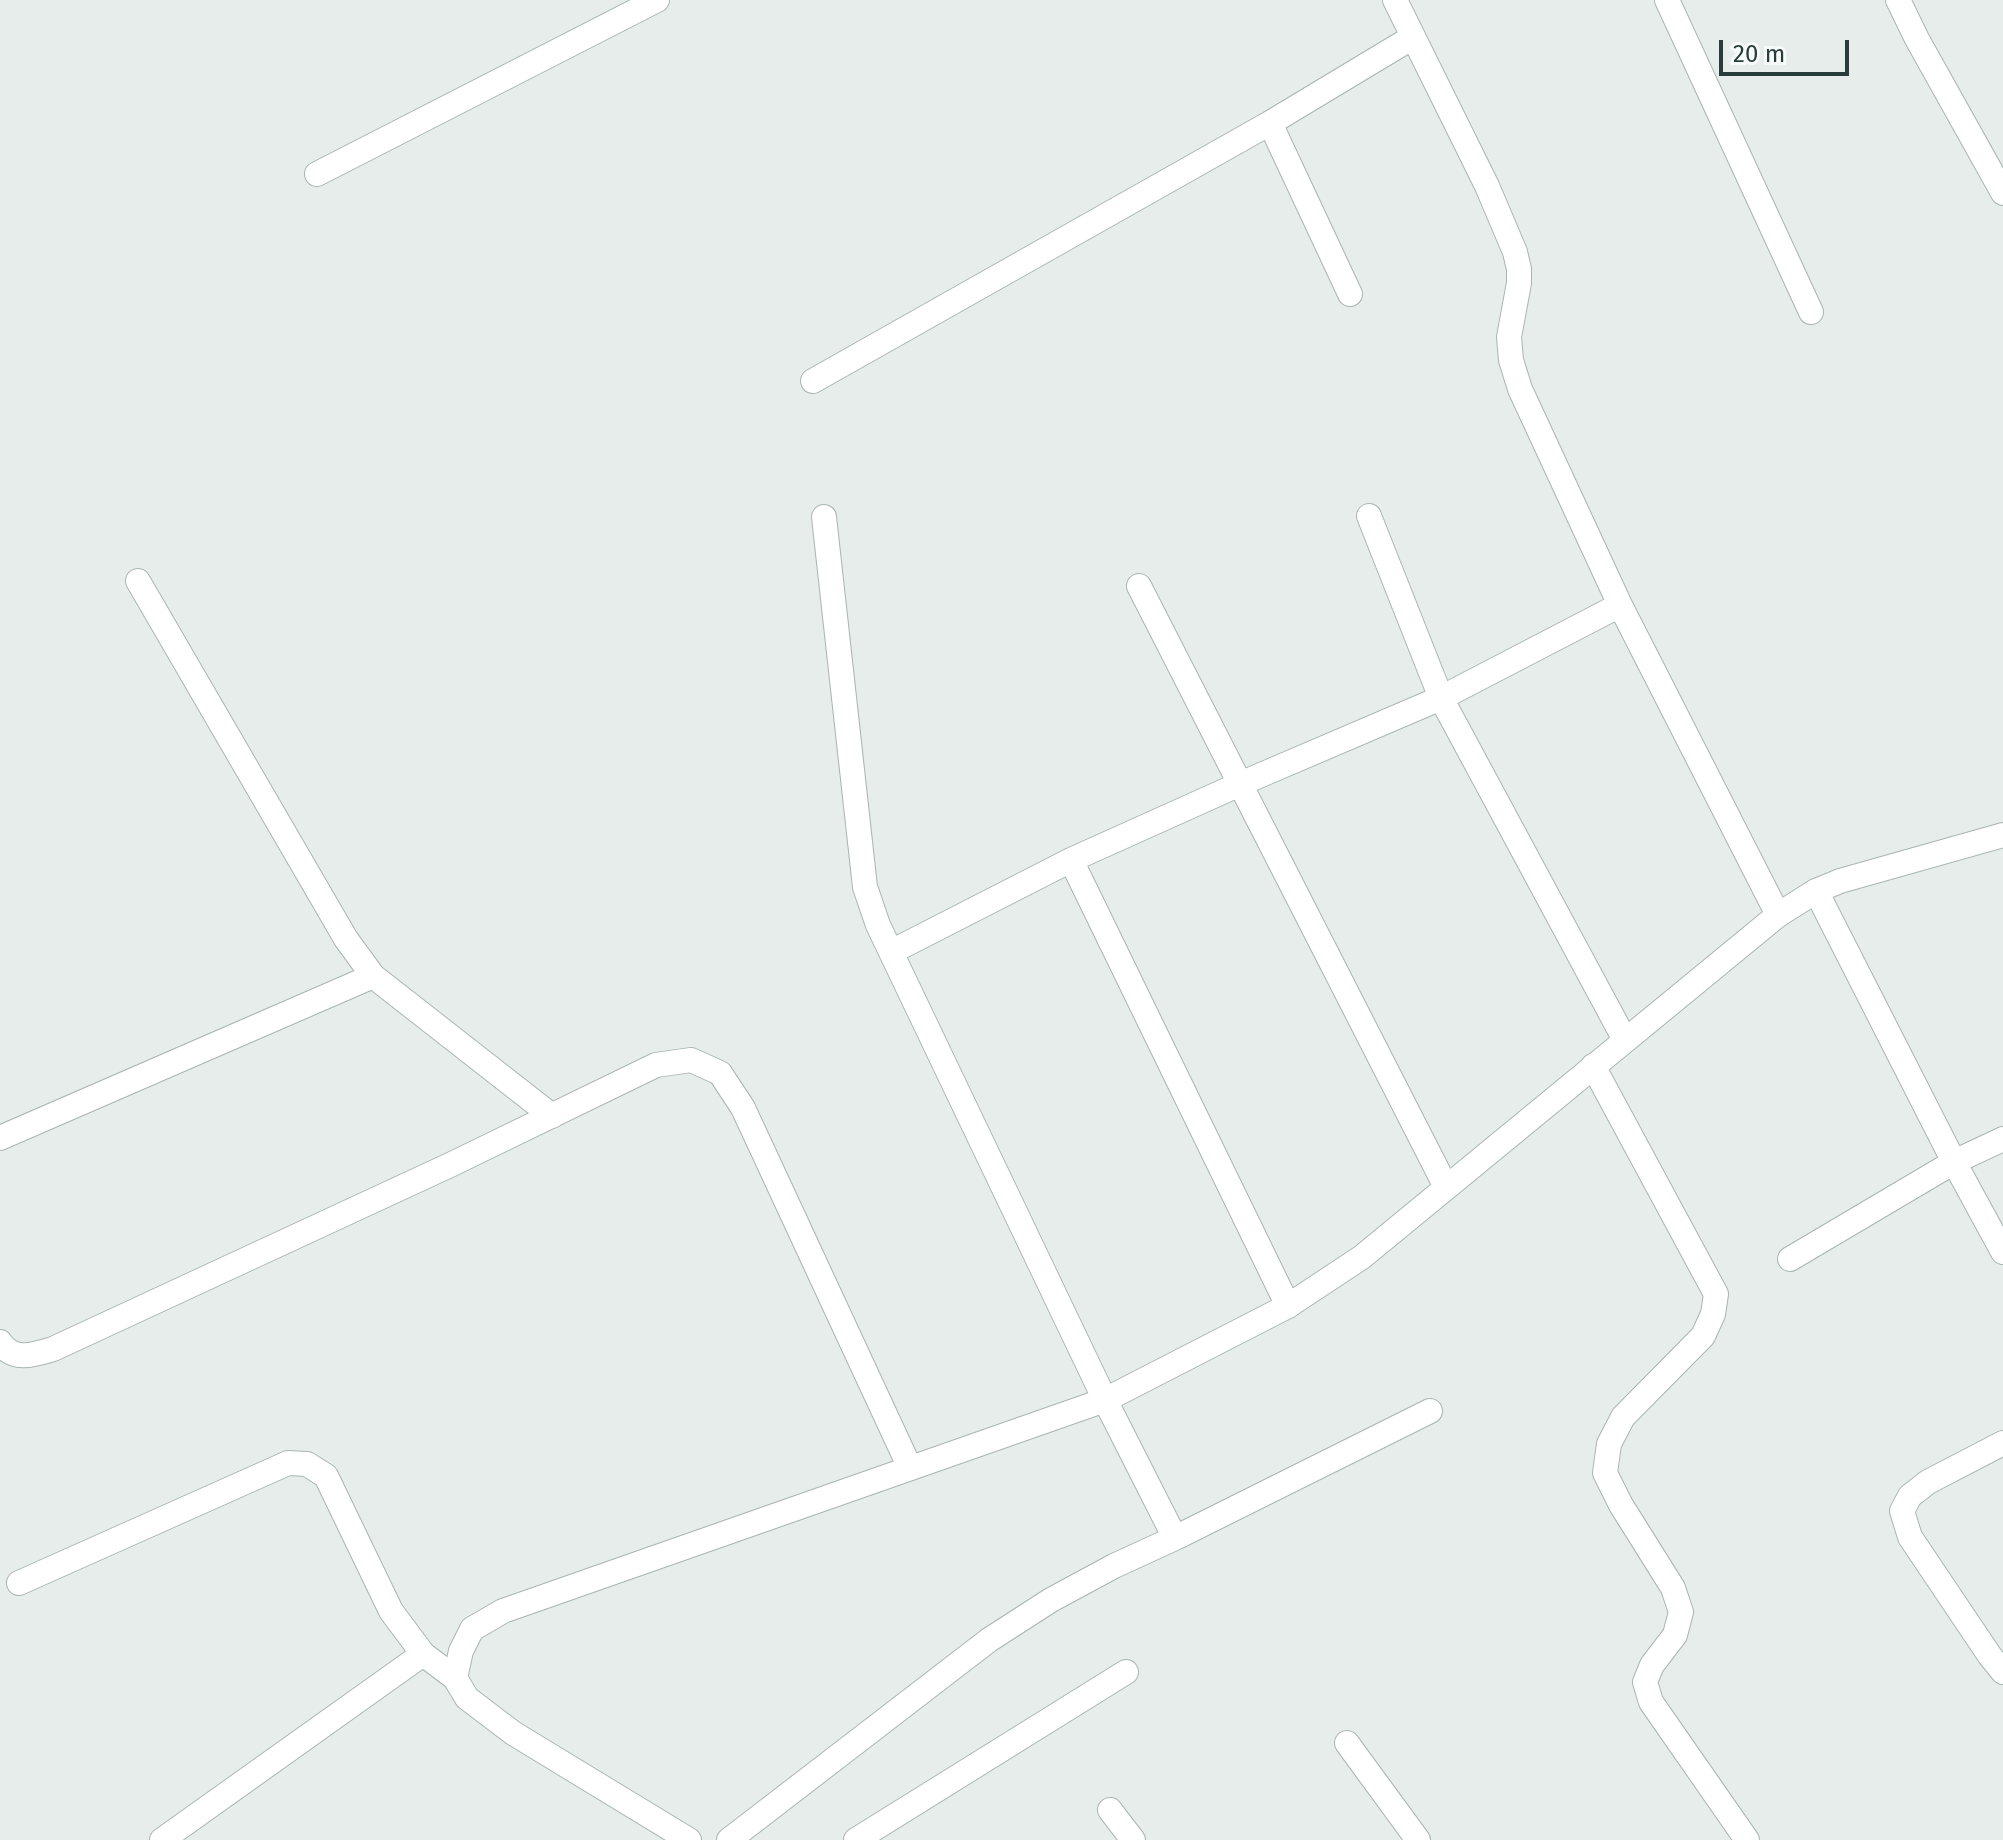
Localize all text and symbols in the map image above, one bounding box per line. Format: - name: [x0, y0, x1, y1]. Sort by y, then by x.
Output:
- scale bar: [1723, 24, 1853, 74]
- text: 20 m: [1733, 40, 1785, 68]

